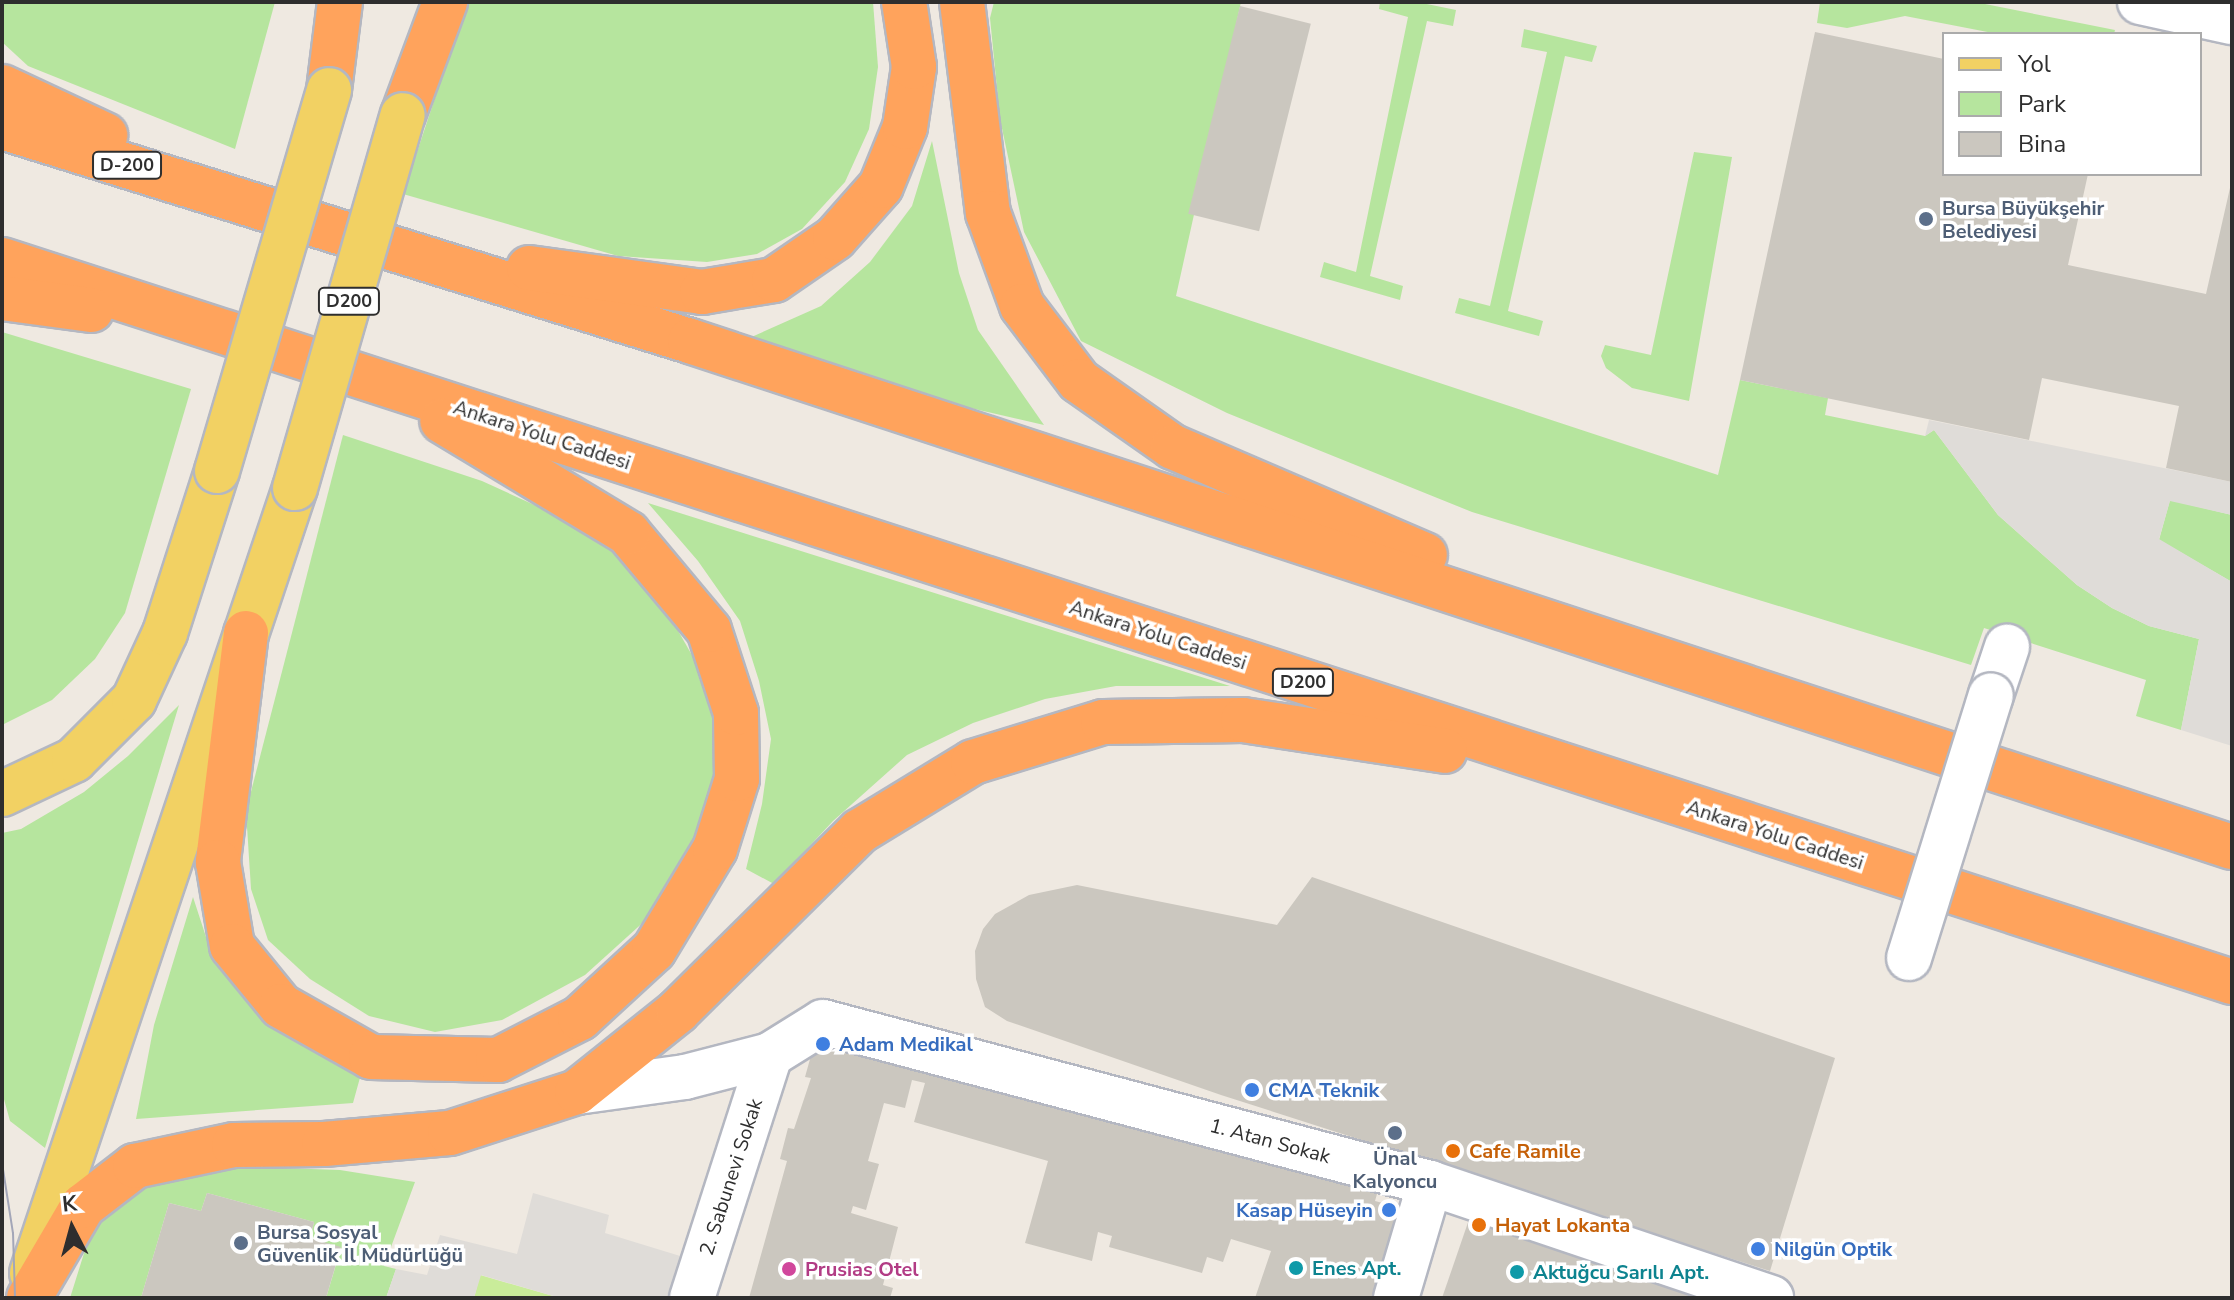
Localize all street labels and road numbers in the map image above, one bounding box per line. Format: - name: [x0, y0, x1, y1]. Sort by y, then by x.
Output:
- road number: D-200: [91, 151, 163, 179]
- road number: D200: [317, 287, 381, 315]
- street label: Ankara Yolu Caddesi: [450, 395, 634, 475]
- street label: Ankara Yolu Caddesi: [1066, 595, 1250, 675]
- road number: D200: [1271, 668, 1335, 696]
- street label: Ankara Yolu Caddesi: [1683, 795, 1867, 875]
- street label: 2. Sabunevi Sokak: [694, 1096, 768, 1258]
- street label: 1. Atan Sokak: [1207, 1113, 1333, 1169]

